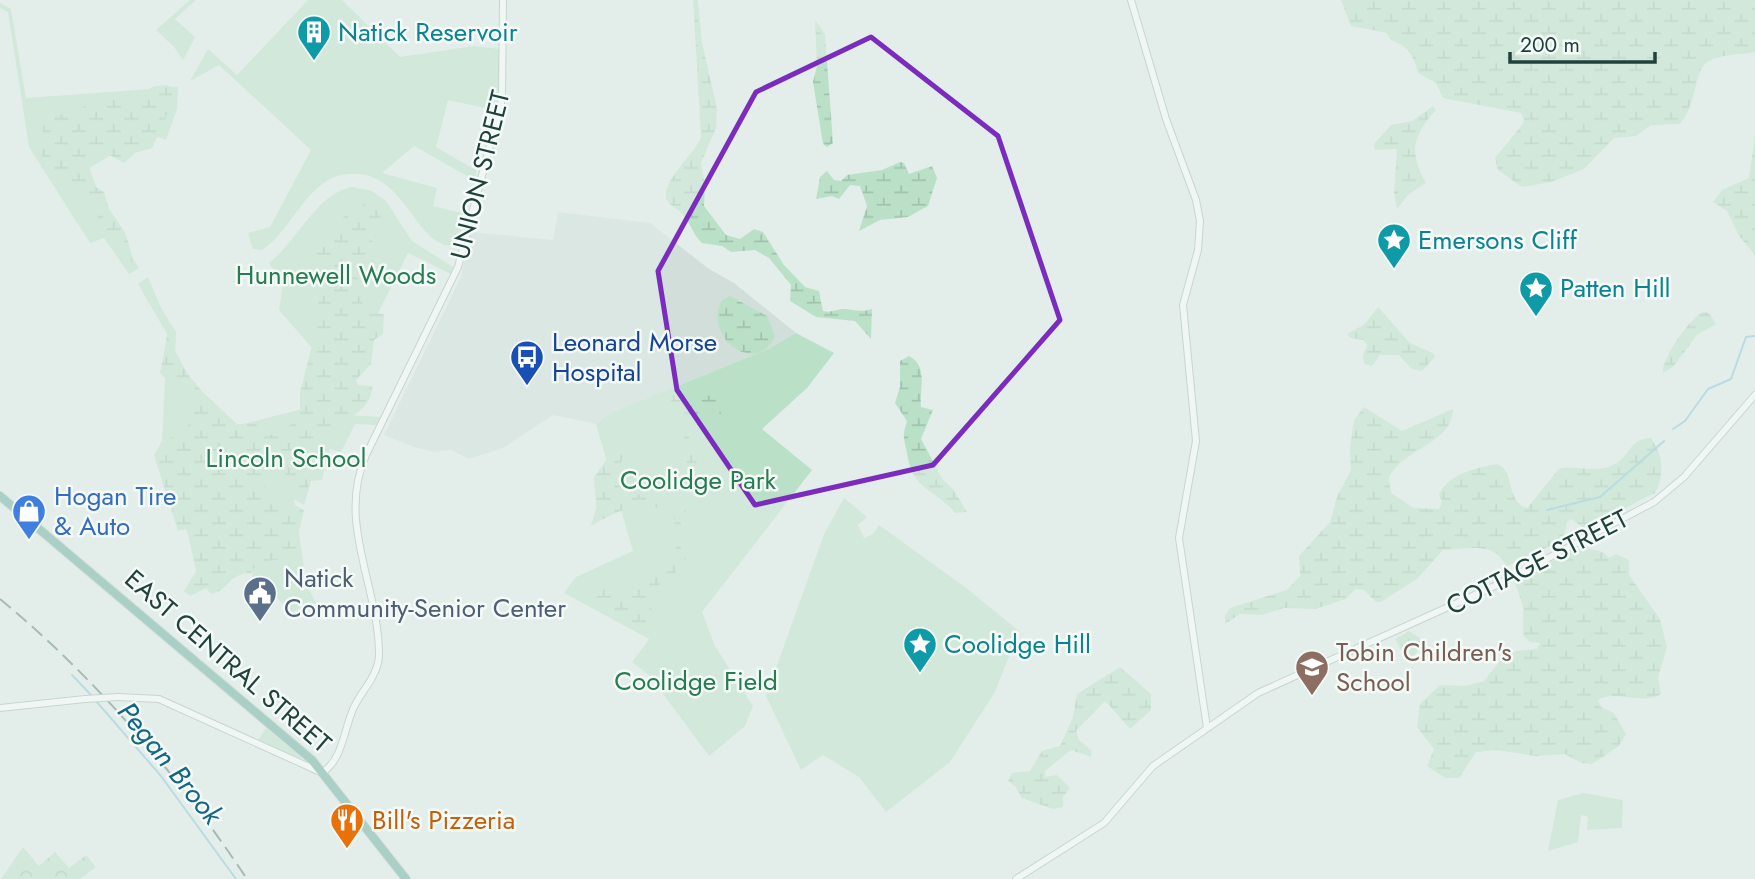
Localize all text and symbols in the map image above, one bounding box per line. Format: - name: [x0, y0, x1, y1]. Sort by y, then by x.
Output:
- building icon: Natick Reservoir: [295, 13, 333, 62]
- place label: Natick Reservoir: [338, 13, 518, 51]
- scale bar: [1510, 21, 1655, 65]
- text: 200 m: [1520, 30, 1580, 60]
- street label: UNION STREET: [441, 87, 519, 263]
- place icon: Emersons Cliff: [1375, 221, 1413, 270]
- place label: Emersons Cliff: [1418, 221, 1577, 259]
- park label: Hunnewell Woods: [236, 256, 436, 294]
- place icon: Patten Hill: [1517, 269, 1555, 318]
- place label: Patten Hill: [1560, 269, 1671, 307]
- place label: Leonard Morse Hospital: [552, 323, 717, 391]
- bus stop icon: Leonard Morse Hospital: [508, 338, 546, 387]
- park label: Lincoln School: [206, 439, 366, 477]
- park label: Coolidge Park: [620, 461, 777, 499]
- place label: Hogan Tire & Auto: [54, 477, 176, 545]
- shop icon: Hogan Tire & Auto: [10, 492, 48, 541]
- street label: COTTAGE STREET: [1439, 500, 1635, 624]
- place label: Natick Community-Senior Center: [284, 559, 566, 627]
- street label: EAST CENTRAL STREET: [116, 560, 340, 762]
- public building icon: Natick Community-Senior Center: [241, 574, 279, 623]
- place icon: Coolidge Hill: [901, 625, 939, 674]
- place label: Coolidge Hill: [944, 625, 1091, 663]
- place label: Tobin Children's School: [1336, 633, 1512, 701]
- school or university icon: Tobin Children's School: [1293, 648, 1331, 697]
- park label: Coolidge Field: [614, 662, 778, 700]
- water label: Pegan Brook: [108, 693, 233, 834]
- restaurant icon: Bill's Pizzeria: [328, 801, 366, 850]
- place label: Bill's Pizzeria: [372, 801, 515, 839]

